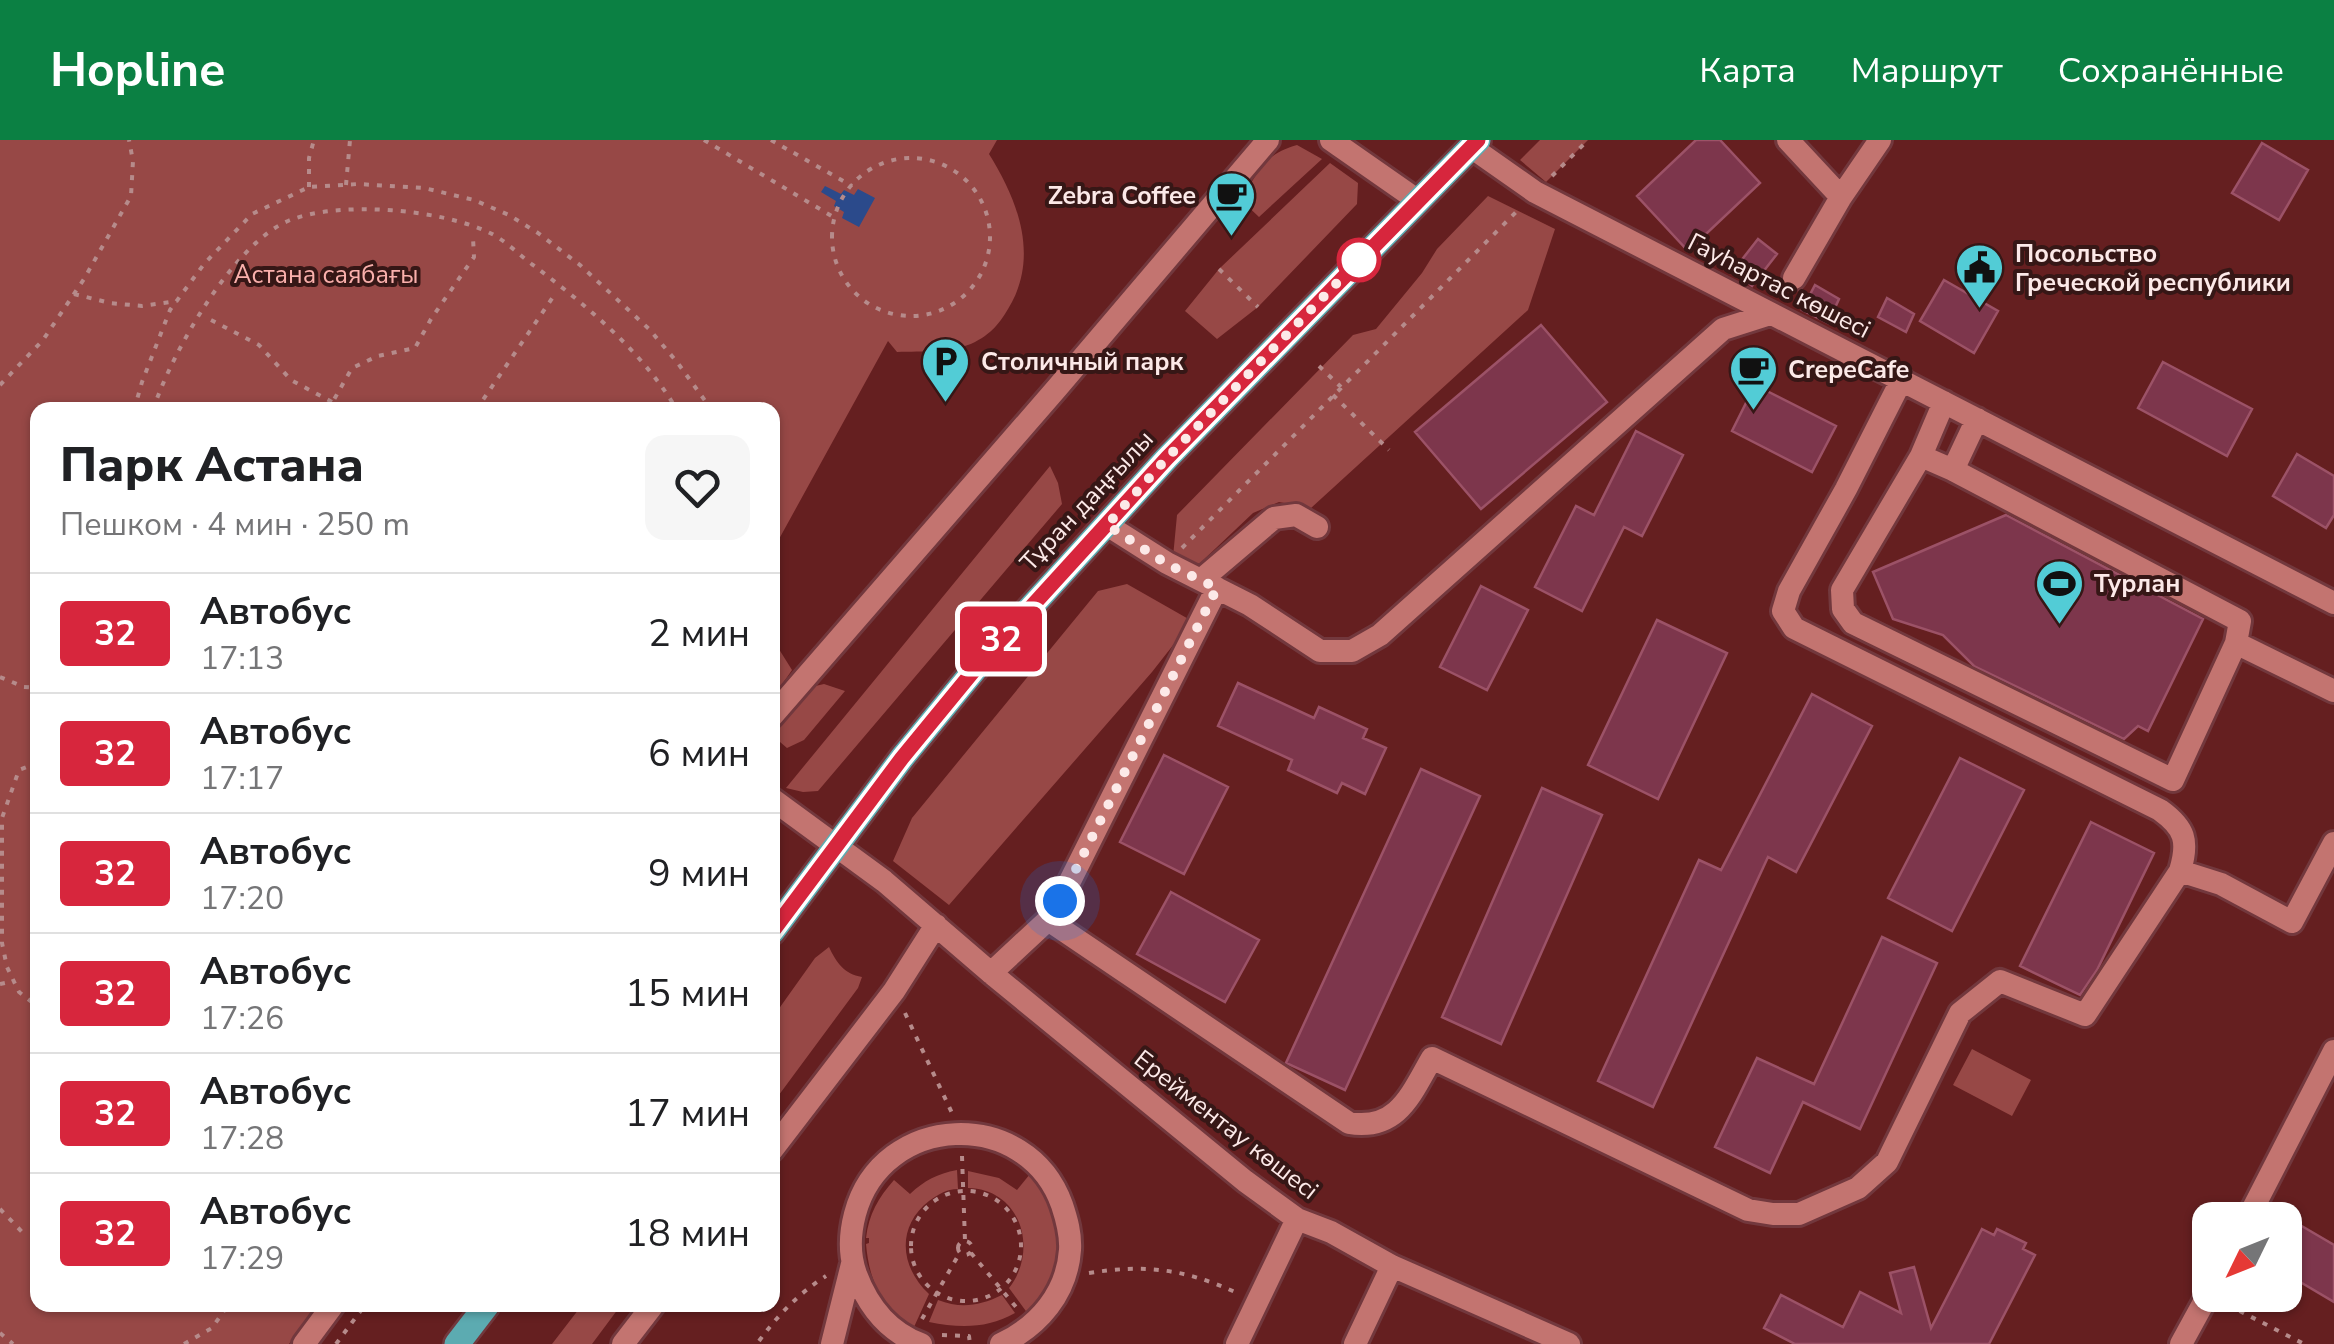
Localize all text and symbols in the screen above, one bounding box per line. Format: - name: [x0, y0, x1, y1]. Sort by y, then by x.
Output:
- text: Hopline: [50, 37, 225, 103]
- text: Карта: [1699, 47, 1796, 94]
- text: Маршрут: [1851, 47, 2003, 94]
- text: Сохранённые: [2058, 47, 2284, 94]
- cafe icon: Zebra Coffee: [1205, 170, 1257, 238]
- place label: Zebra Coffee: [1048, 179, 1196, 213]
- street label: Гауhартас көшесі: [1682, 225, 1876, 347]
- place label: Посольство Греческой республики: [2015, 237, 2291, 300]
- unlabelled marker: [1338, 239, 1380, 281]
- public building icon: Посольство Греческой республики: [1954, 242, 2006, 310]
- park label: Астана саябағы: [233, 258, 419, 292]
- parking icon: Столичный парк: [920, 336, 972, 404]
- cafe icon: CrepeCafe: [1727, 344, 1779, 412]
- place label: Столичный парк: [981, 345, 1185, 379]
- place label: CrepeCafe: [1788, 353, 1909, 387]
- street label: Тұран даңғылы: [1013, 423, 1161, 579]
- text: Парк Астана: [60, 432, 364, 498]
- button: heart: [645, 435, 750, 540]
- text: Пешком · 4 мин · 250 m: [60, 503, 410, 546]
- sports icon: Турлан: [2033, 558, 2085, 626]
- place label: Турлан: [2094, 567, 2180, 601]
- text: Автобус: [200, 586, 351, 637]
- line badge: 32: [956, 606, 1046, 672]
- text: 2 мин: [648, 608, 750, 659]
- text: 32: [94, 610, 136, 657]
- text: 32: [980, 616, 1022, 663]
- text: 17:13: [200, 637, 284, 680]
- text: Автобус: [200, 706, 351, 757]
- text: 6 мин: [648, 728, 750, 779]
- text: 32: [94, 730, 136, 777]
- text: 17:17: [200, 757, 284, 800]
- text: Автобус: [200, 826, 351, 877]
- text: 9 мин: [648, 848, 750, 899]
- text: 32: [94, 850, 136, 897]
- your location: [1035, 876, 1085, 926]
- text: 17:20: [200, 877, 284, 920]
- text: Автобус: [200, 946, 351, 997]
- text: 15 мин: [625, 968, 750, 1019]
- text: 32: [94, 970, 136, 1017]
- text: 17:26: [200, 997, 284, 1040]
- street label: Ерейментау көшесі: [1127, 1042, 1325, 1208]
- text: Автобус: [200, 1066, 351, 1117]
- text: 17 мин: [625, 1088, 750, 1139]
- text: 32: [94, 1090, 136, 1137]
- text: 17:28: [200, 1117, 284, 1160]
- text: Автобус: [200, 1186, 351, 1237]
- north arrow: [2192, 1202, 2302, 1312]
- map controls: [2192, 1202, 2302, 1312]
- text: 18 мин: [625, 1208, 750, 1259]
- text: 32: [94, 1210, 136, 1257]
- text: 17:29: [200, 1237, 284, 1280]

